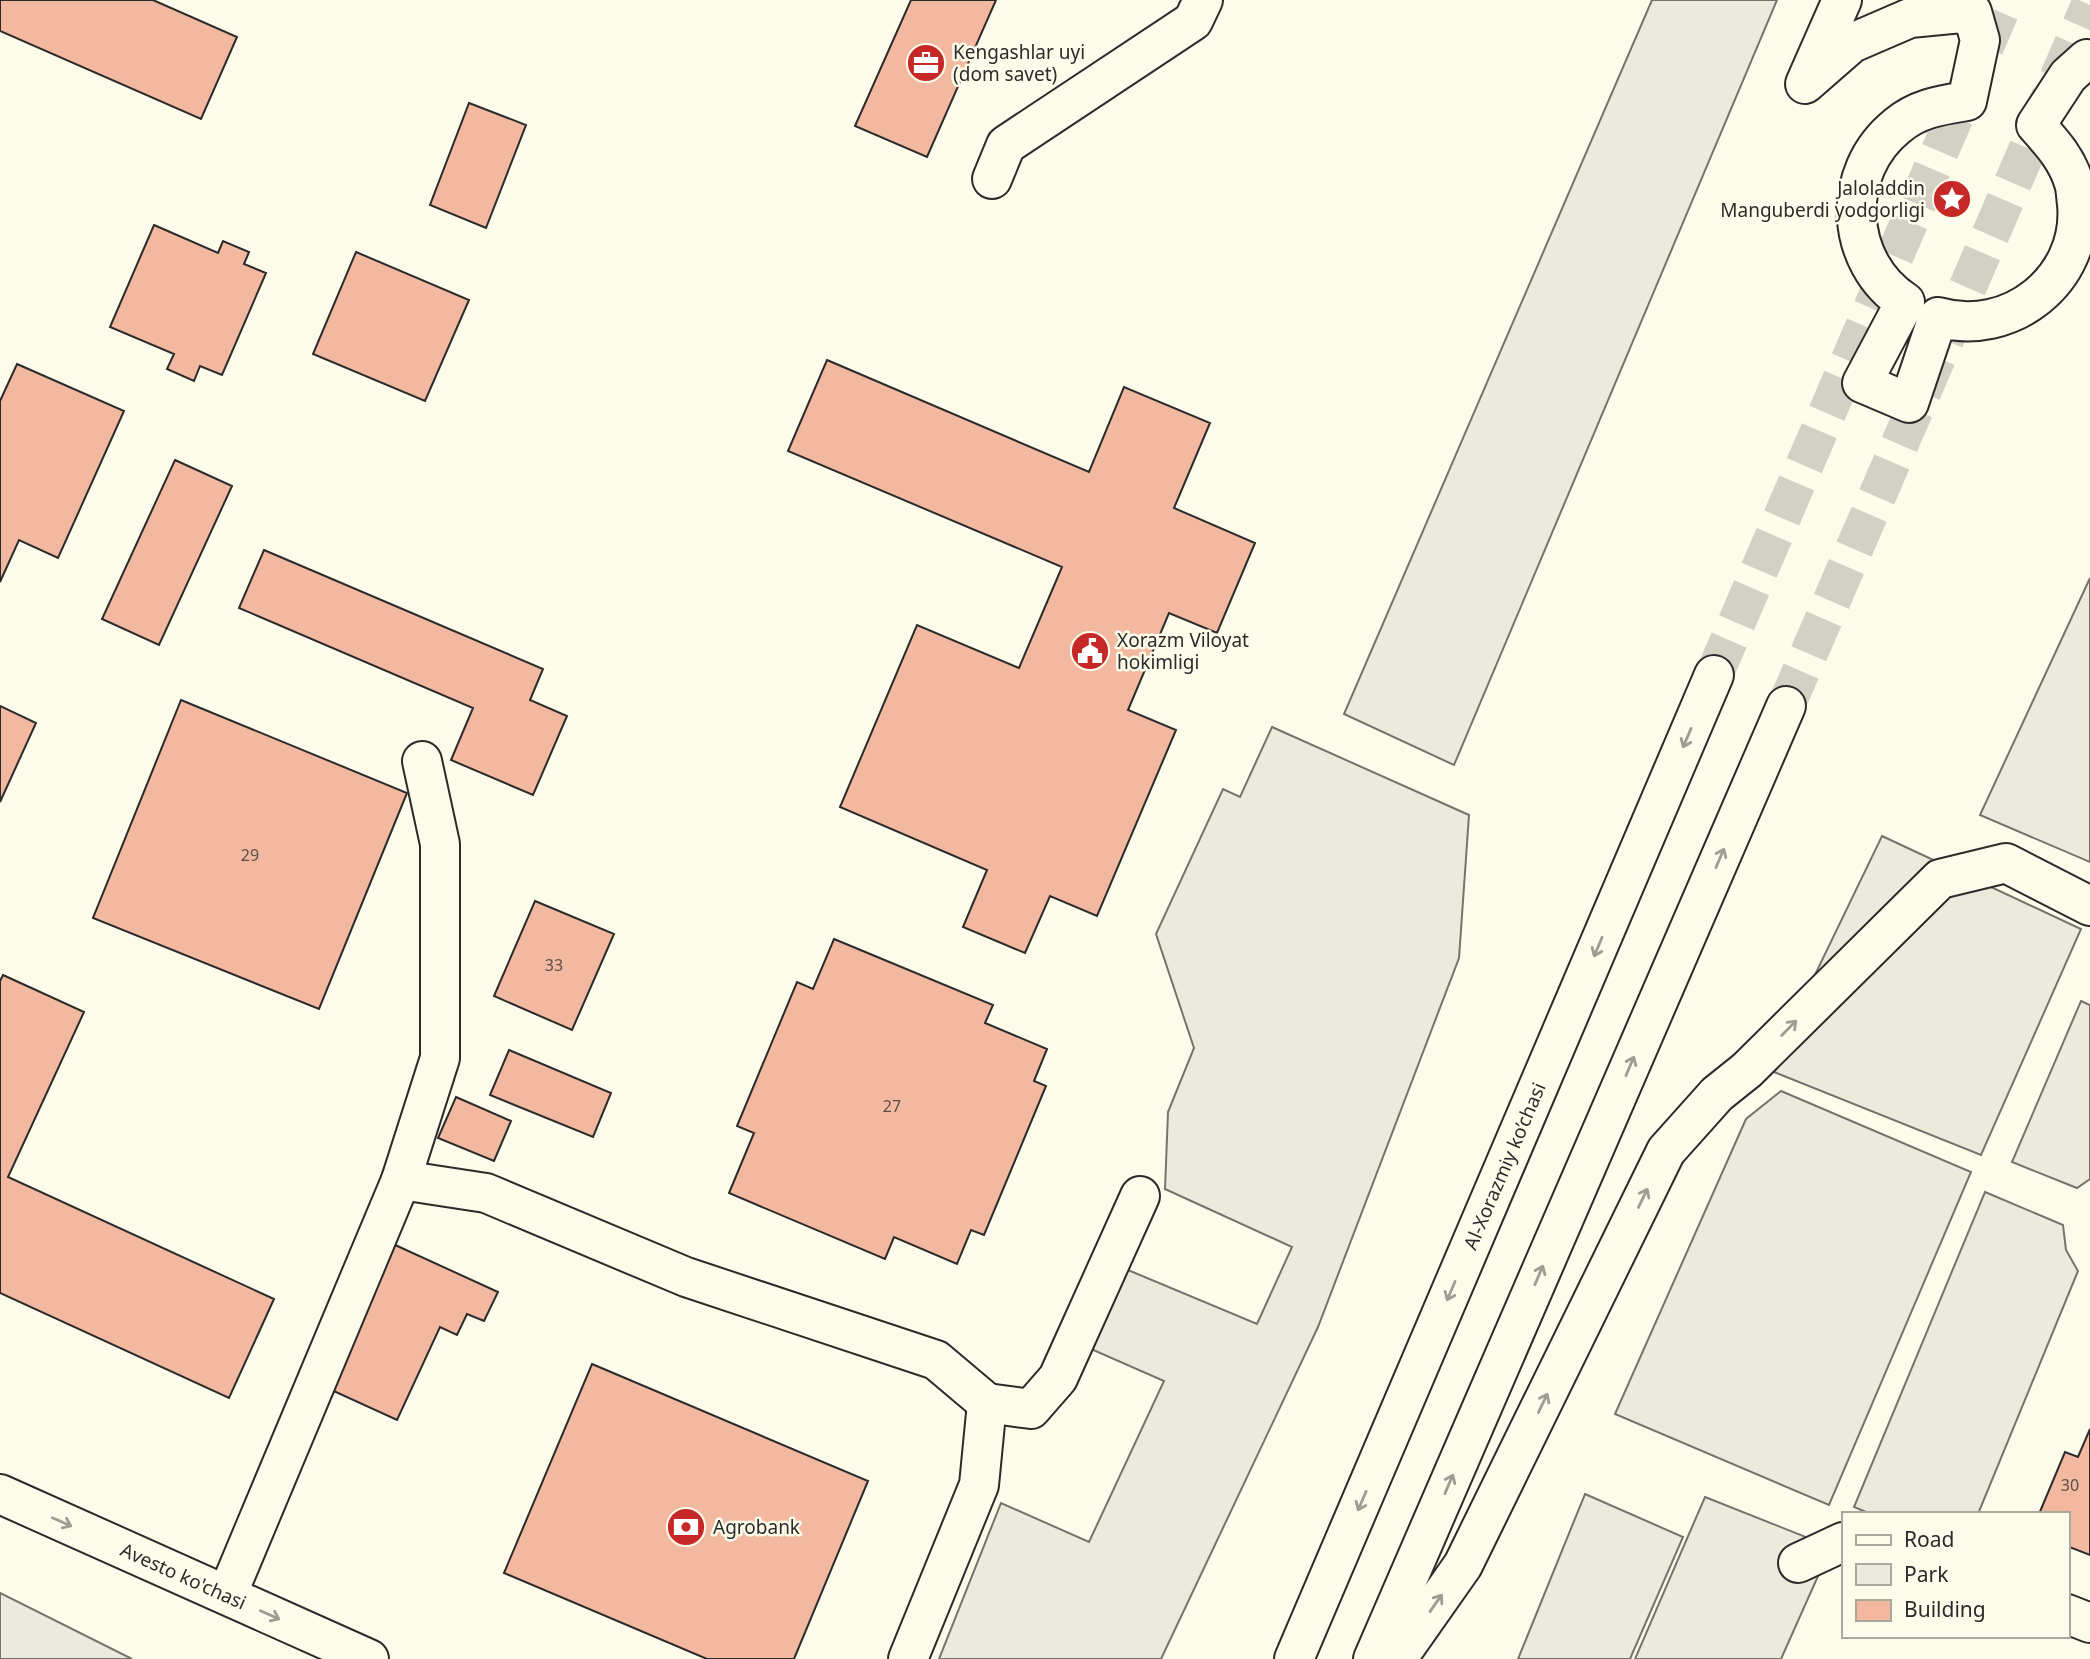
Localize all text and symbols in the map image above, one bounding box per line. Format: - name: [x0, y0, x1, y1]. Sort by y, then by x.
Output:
- place label: Kengashlar uyi (dom savet): [953, 39, 1085, 87]
- office icon: Kengashlar uyi (dom savet): [905, 42, 947, 84]
- place label: Jaloladdin Manguberdi yodgorligi: [1720, 175, 1925, 223]
- place icon: Jaloladdin Manguberdi yodgorligi: [1931, 178, 1973, 220]
- place label: Xorazm Viloyat hokimligi: [1117, 627, 1249, 675]
- public building icon: Xorazm Viloyat hokimligi: [1069, 630, 1111, 672]
- one-way arrow: [1680, 726, 1693, 748]
- house number: 29: [241, 844, 259, 866]
- one-way arrow: [1714, 847, 1727, 869]
- one-way arrow: [1591, 936, 1604, 957]
- house number: 33: [545, 954, 563, 976]
- one-way arrow: [1781, 1019, 1798, 1036]
- one-way arrow: [1624, 1056, 1637, 1078]
- street label: Al-Xorazmiy ko’chasi: [1457, 1078, 1552, 1254]
- house number: 27: [883, 1095, 901, 1117]
- one-way arrow: [1636, 1188, 1650, 1209]
- one-way arrow: [1534, 1265, 1547, 1286]
- one-way arrow: [1444, 1280, 1457, 1302]
- one-way arrow: [1536, 1393, 1550, 1414]
- one-way arrow: [1443, 1474, 1456, 1495]
- house number: 30: [2061, 1474, 2079, 1496]
- one-way arrow: [1354, 1489, 1367, 1511]
- bank icon: Agrobank: [665, 1506, 707, 1548]
- legend: [1842, 1512, 2069, 1638]
- place label: Agrobank: [713, 1514, 800, 1540]
- one-way arrow: [51, 1516, 73, 1529]
- text: Road: [1904, 1525, 1954, 1553]
- street label: Avesto ko'chasi: [117, 1537, 250, 1615]
- text: Park: [1904, 1560, 1949, 1588]
- one-way arrow: [1429, 1594, 1444, 1613]
- text: Building: [1904, 1595, 1986, 1623]
- one-way arrow: [259, 1609, 280, 1622]

